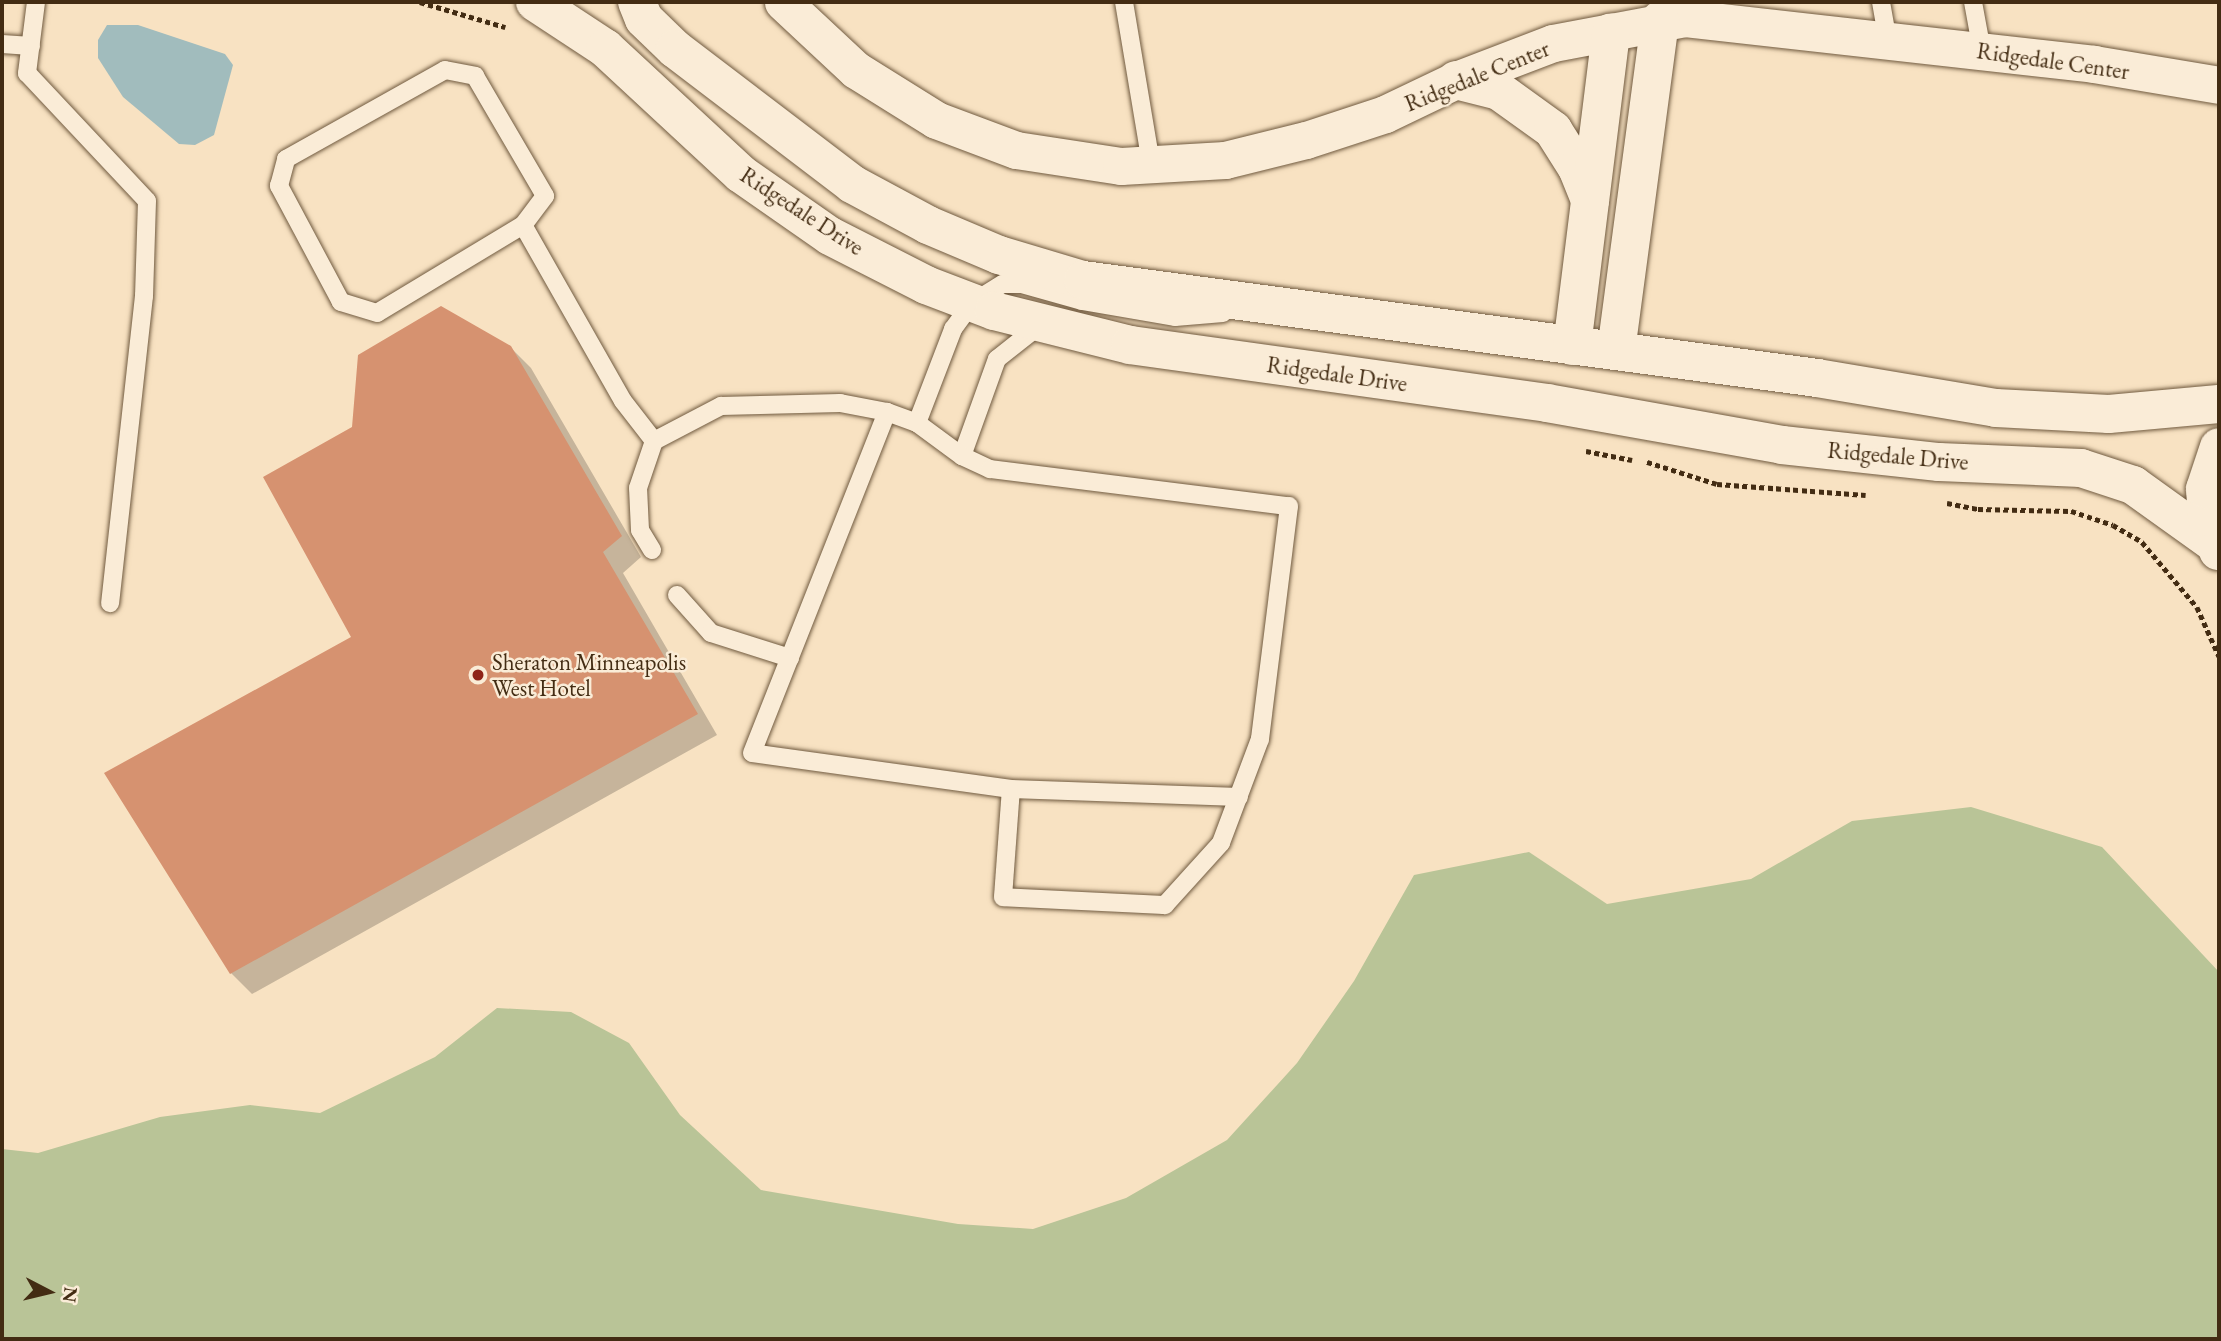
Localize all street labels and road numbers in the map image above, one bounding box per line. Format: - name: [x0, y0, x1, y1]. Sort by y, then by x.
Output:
- street label: Ridgedale Center: [1401, 34, 1553, 118]
- street label: Ridgedale Center: [1975, 37, 2131, 85]
- street label: Ridgedale Drive: [735, 161, 869, 261]
- street label: Ridgedale Drive: [1265, 350, 1409, 398]
- street label: Ridgedale Drive: [1826, 436, 1970, 476]

